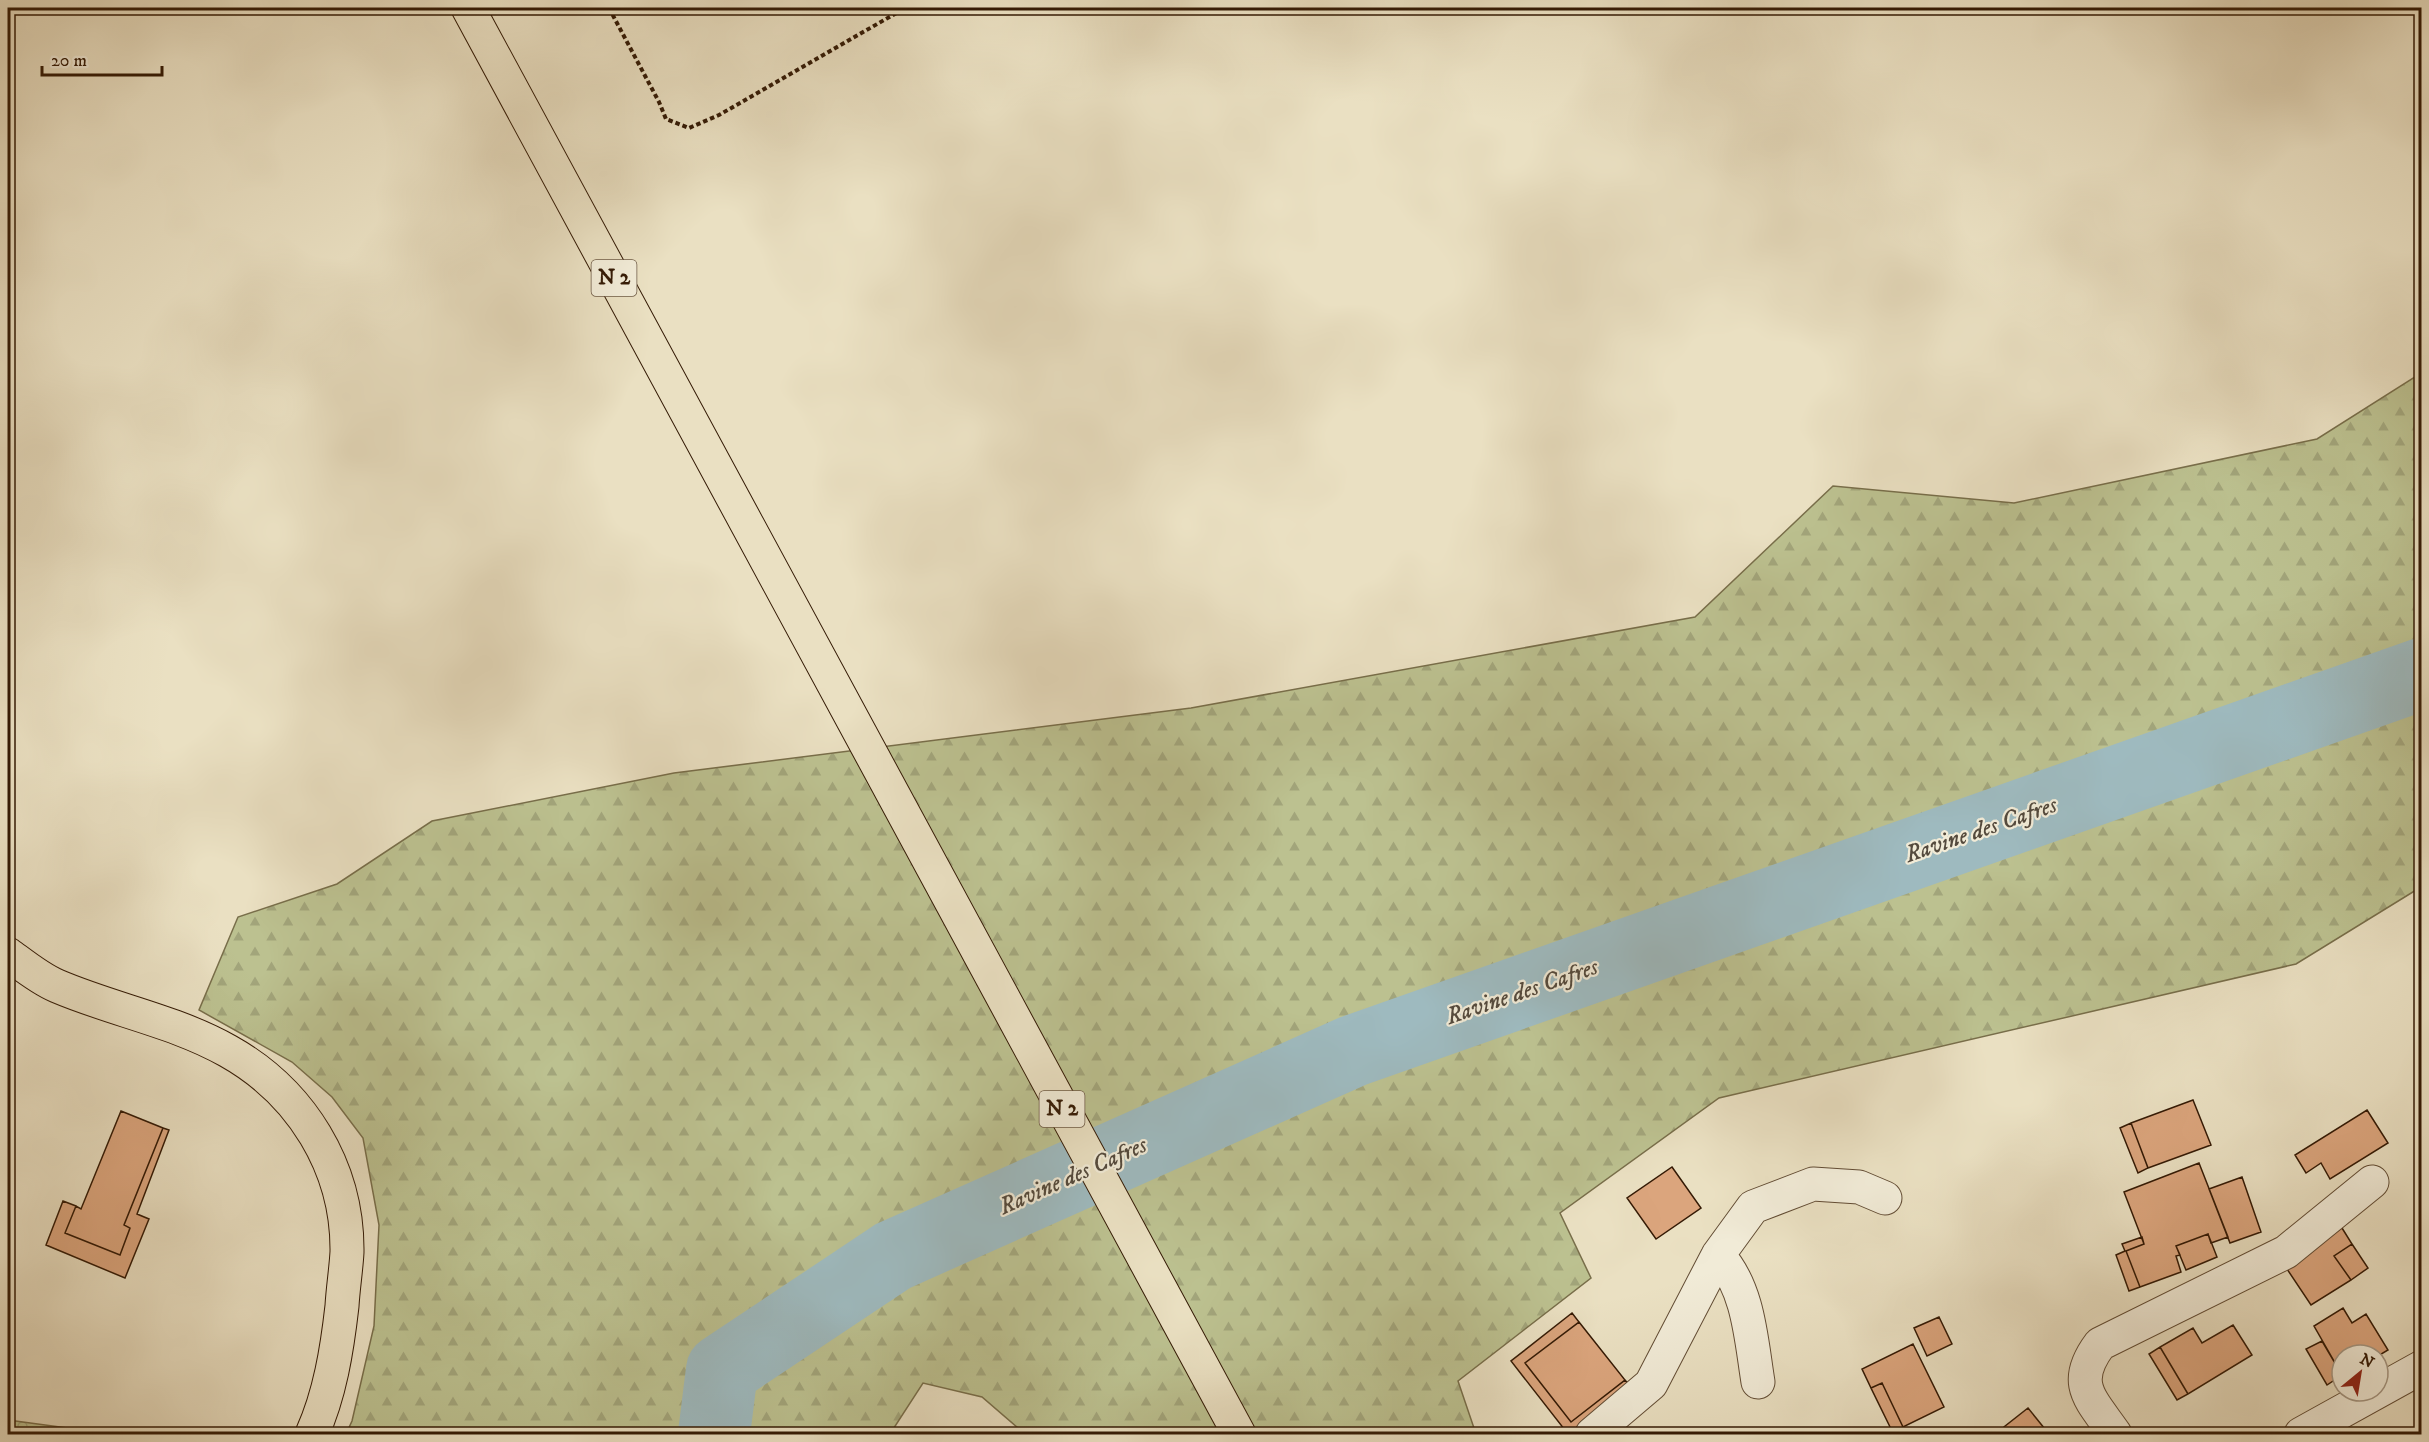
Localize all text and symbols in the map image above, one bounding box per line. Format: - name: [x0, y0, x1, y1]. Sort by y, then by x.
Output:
- scale bar: [42, 39, 162, 77]
- text: 20 m: [51, 50, 87, 72]
- road number: N 2: [592, 260, 636, 296]
- water label: Ravine des Cafres: [1900, 790, 2062, 870]
- water label: Ravine des Cafres: [1441, 952, 1603, 1032]
- road number: N 2: [1040, 1091, 1084, 1127]
- water label: Ravine des Cafres: [993, 1130, 1152, 1222]
- north arrow: [2330, 1343, 2390, 1403]
- text: N: [2356, 1349, 2378, 1373]

